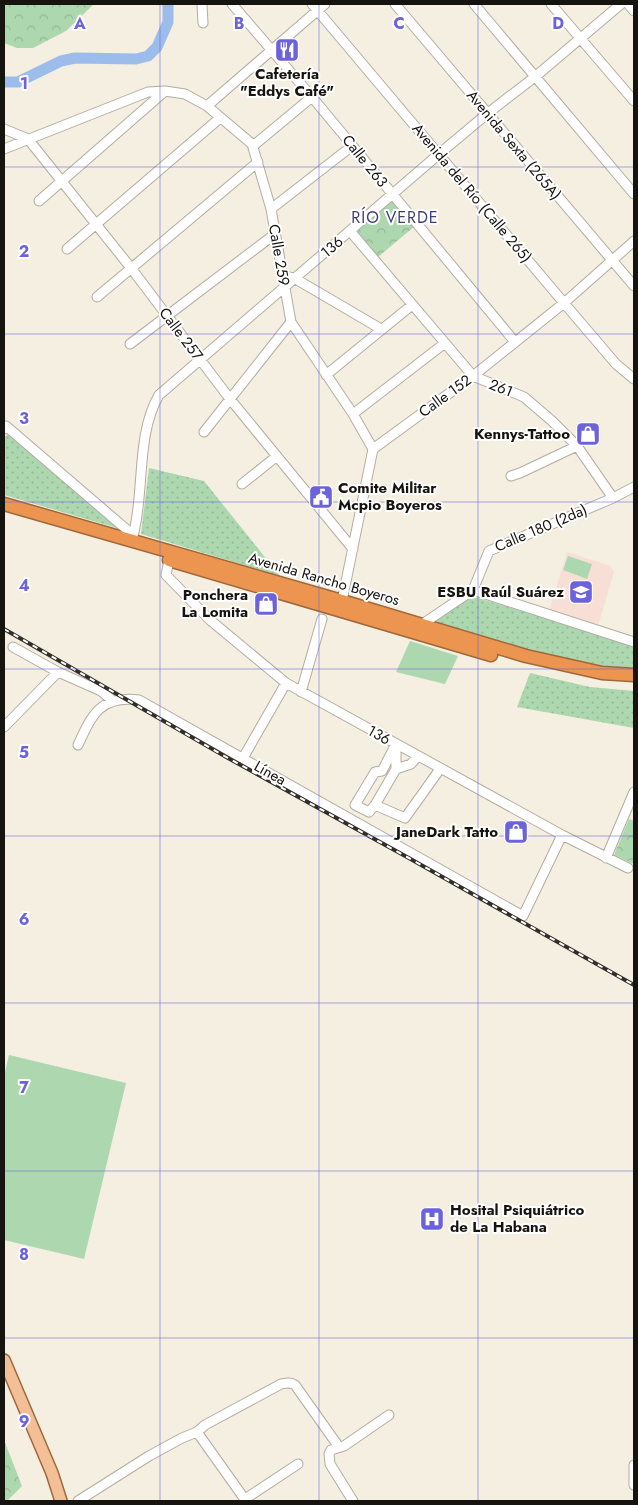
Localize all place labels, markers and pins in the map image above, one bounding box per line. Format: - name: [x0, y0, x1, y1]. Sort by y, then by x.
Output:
- restaurant icon: Cafetería "Eddys Café": [274, 37, 300, 63]
- place label: Cafetería "Eddys Café": [240, 63, 334, 102]
- shop icon: Kennys-Tattoo: [575, 421, 601, 447]
- place label: Kennys-Tattoo: [474, 423, 570, 445]
- place label: Comite Militar Mcpio Boyeros: [338, 477, 442, 516]
- public building icon: Comite Militar Mcpio Boyeros: [308, 484, 334, 510]
- school or university icon: ESBU Raúl Suárez: [568, 579, 594, 605]
- place label: ESBU Raúl Suárez: [437, 581, 564, 603]
- place label: Ponchera La Lomita: [181, 584, 248, 623]
- shop icon: Ponchera La Lomita: [253, 591, 279, 617]
- shop icon: JaneDark Tatto: [503, 819, 529, 845]
- place label: JaneDark Tatto: [393, 821, 498, 843]
- place label: Hosital Psiquiátrico de La Habana: [450, 1199, 585, 1238]
- hospital icon: Hosital Psiquiátrico de La Habana: [419, 1206, 445, 1232]

